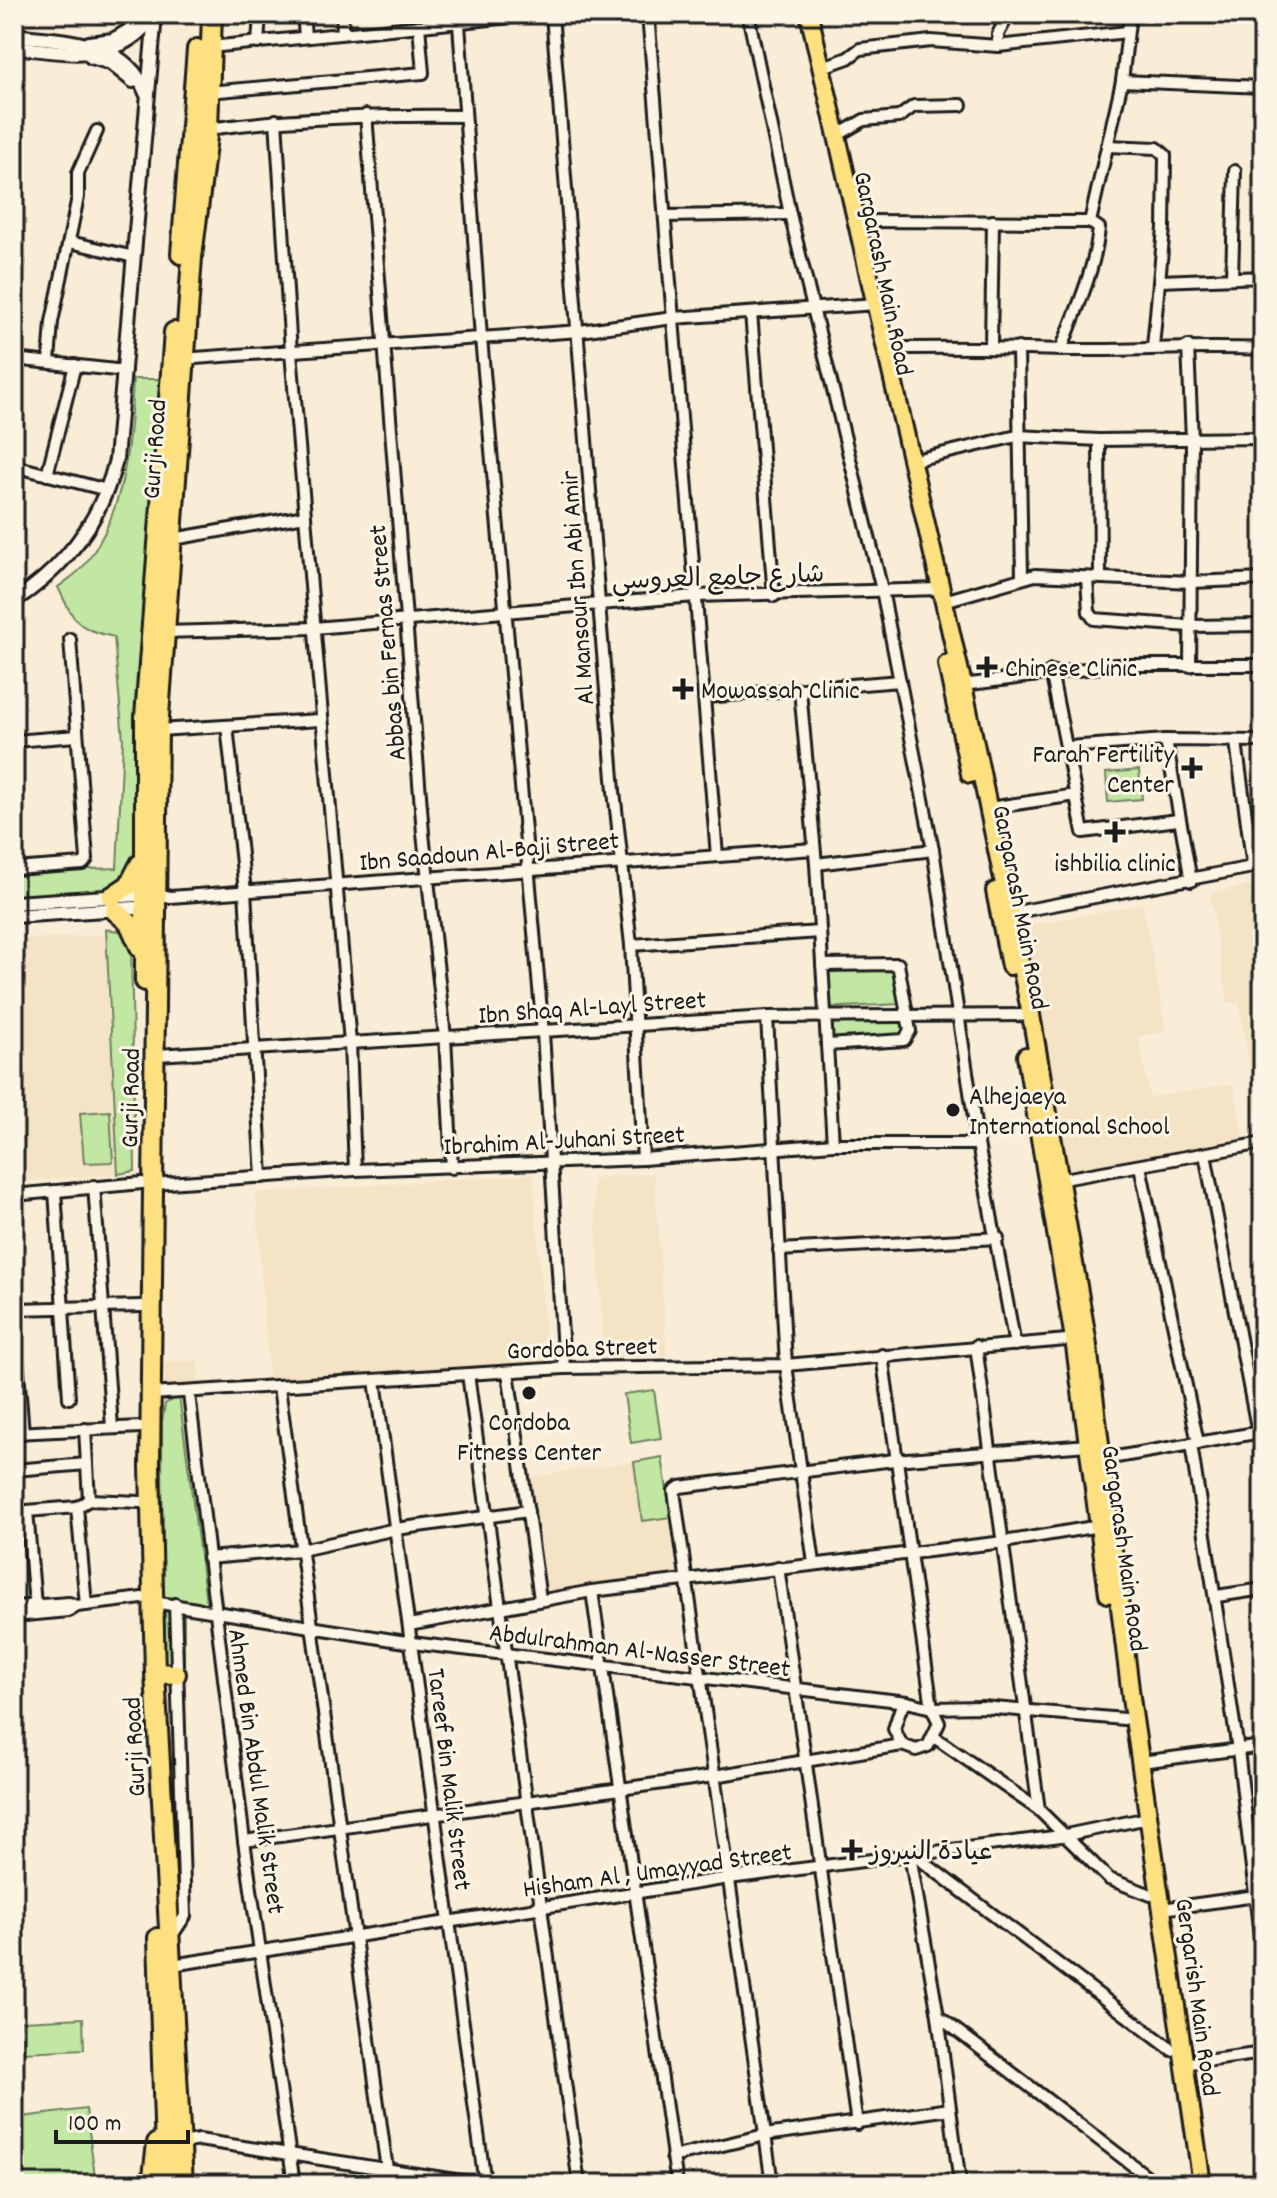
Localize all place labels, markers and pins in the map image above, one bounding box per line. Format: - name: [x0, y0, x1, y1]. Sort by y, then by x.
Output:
- place label: Chinese Clinic: [1005, 652, 1137, 689]
- marker: Chinese Clinic: [976, 656, 998, 678]
- place label: Mowassah Clinic: [701, 674, 860, 711]
- marker: Mowassah Clinic: [672, 678, 694, 700]
- place label: Farah Fertility Center: [1032, 738, 1174, 805]
- marker: Farah Fertility Center: [1181, 757, 1203, 779]
- marker: ishbilia clinic: [1104, 821, 1126, 843]
- place label: ishbilia clinic: [1054, 847, 1176, 884]
- place label: Alhejaeya International School: [969, 1080, 1169, 1147]
- marker: Alhejaeya International School: [944, 1101, 962, 1119]
- marker: Cordoba Fitness Center: [520, 1384, 538, 1402]
- place label: Cordoba Fitness Center: [457, 1406, 601, 1473]
- place label: عيادة النيروز: [868, 1835, 992, 1872]
- marker: عيادة النيروز: [841, 1839, 863, 1861]

